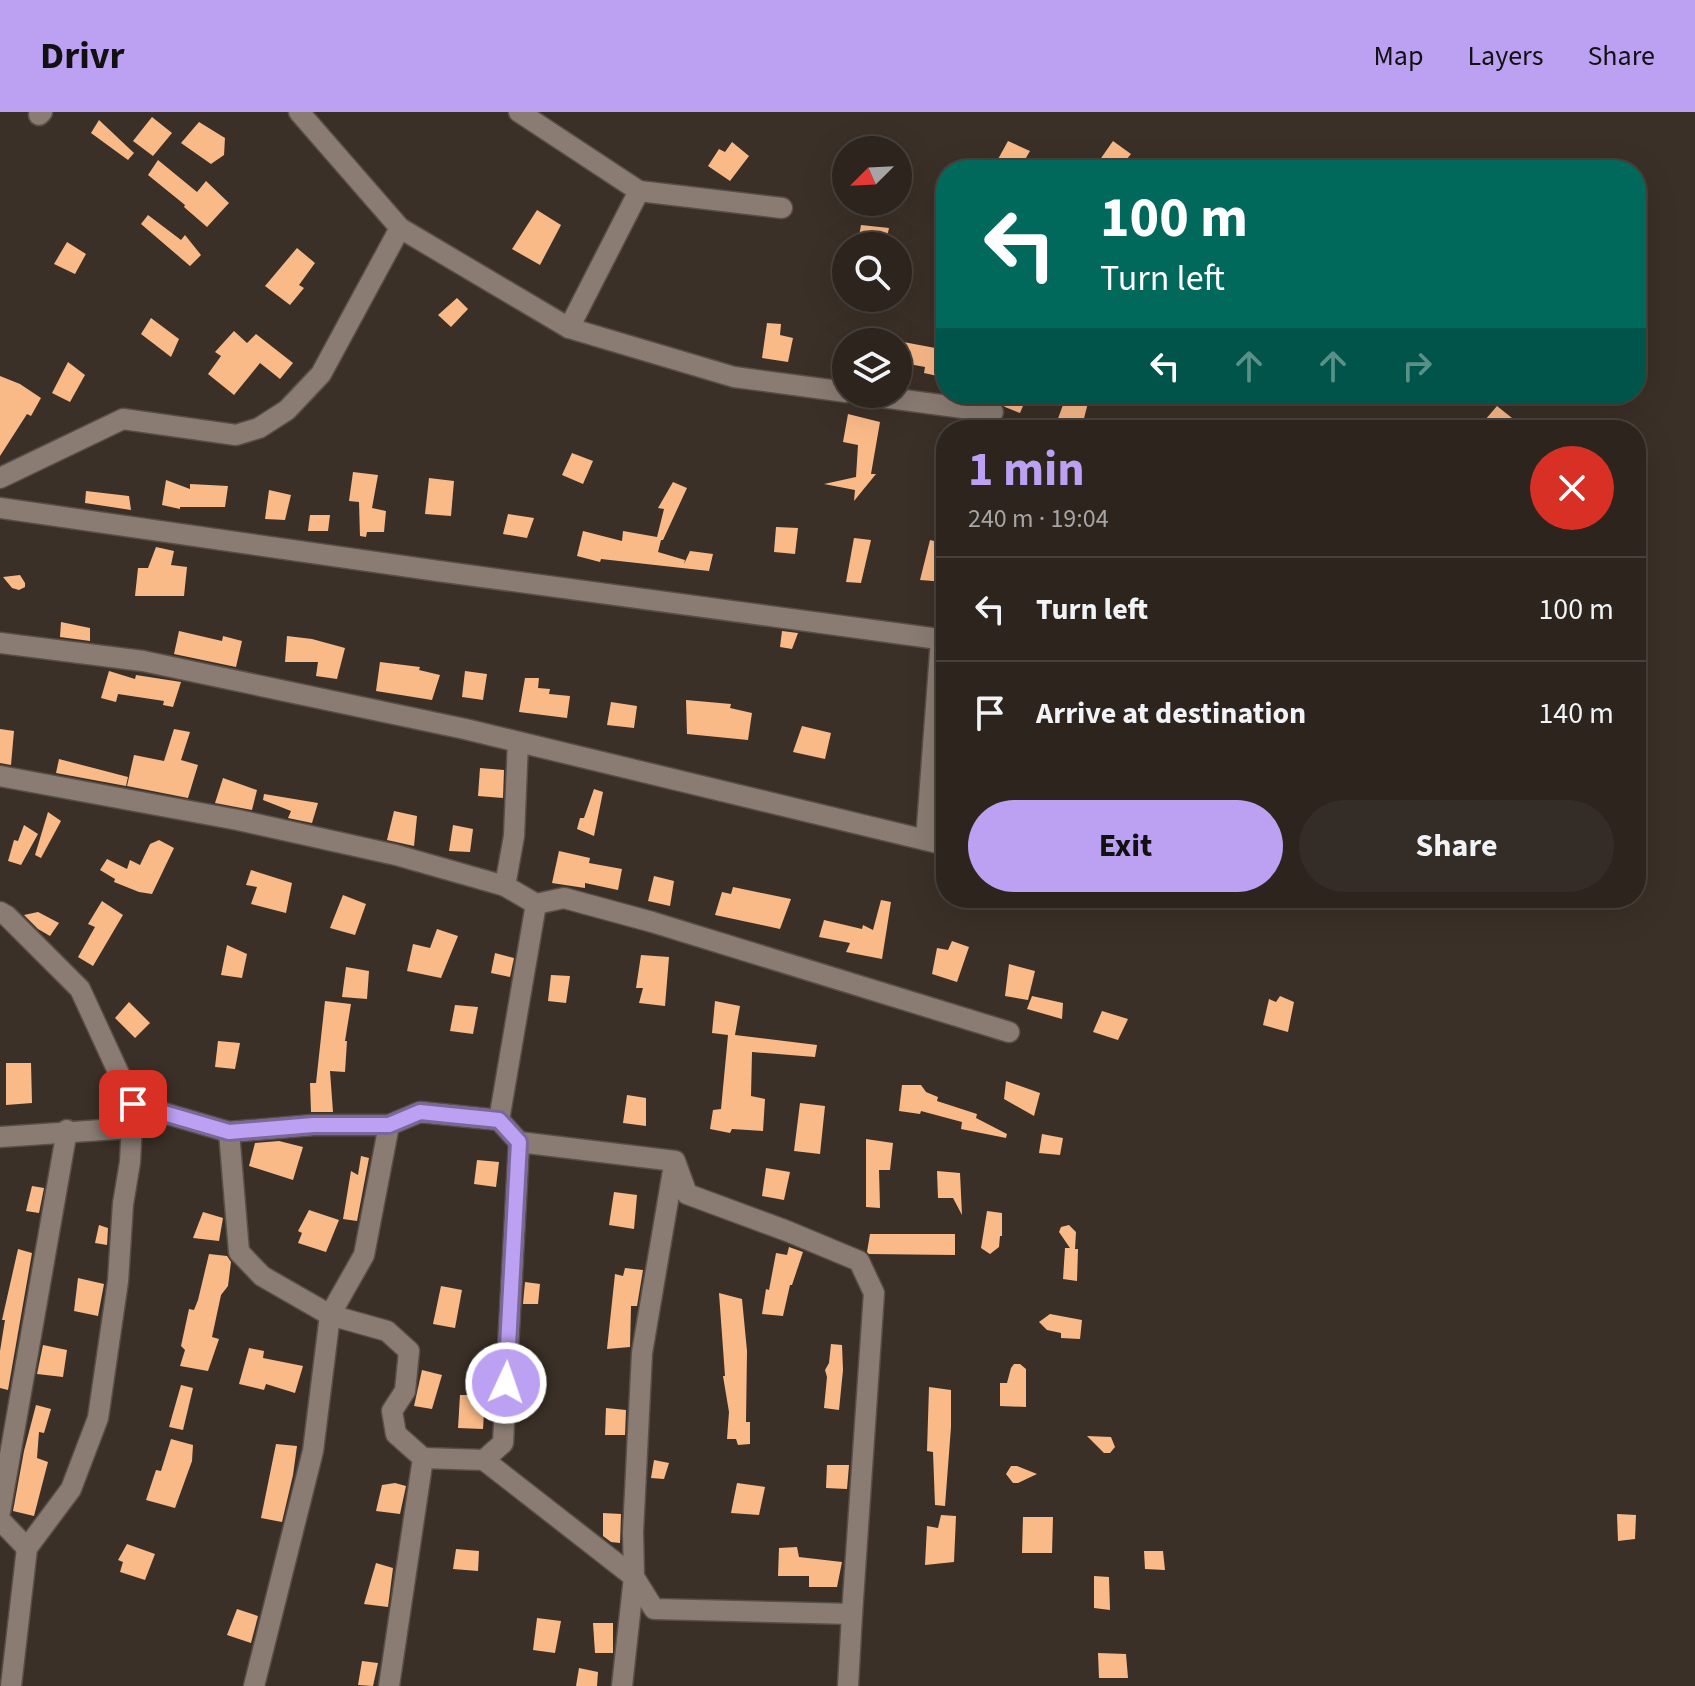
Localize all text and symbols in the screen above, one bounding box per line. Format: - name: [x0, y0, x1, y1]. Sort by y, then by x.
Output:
- text: Drivr: [40, 29, 125, 83]
- text: Map: [1373, 36, 1423, 76]
- text: Layers: [1467, 36, 1543, 76]
- text: Share: [1587, 36, 1655, 76]
- north arrow: [832, 136, 912, 216]
- map controls: [832, 136, 912, 408]
- text: 100 m: [1100, 179, 1248, 258]
- icon: left: [968, 192, 1072, 296]
- button: search: [832, 232, 912, 312]
- text: Turn left: [1100, 253, 1225, 304]
- button: layers: [832, 328, 912, 408]
- icon: left: [1143, 344, 1187, 388]
- icon: ahead: [1227, 344, 1271, 388]
- icon: ahead: [1311, 344, 1355, 388]
- icon: right: [1395, 344, 1439, 388]
- text: 1 min: [968, 436, 1085, 504]
- button: close: [1530, 446, 1614, 530]
- text: 240 m · 19:04: [968, 500, 1109, 537]
- icon: left: [968, 587, 1012, 631]
- text: Turn left: [1036, 588, 1148, 631]
- text: 100 m: [1538, 588, 1614, 631]
- icon: arrive: [968, 691, 1012, 735]
- text: Arrive at destination: [1036, 692, 1306, 735]
- text: 140 m: [1538, 692, 1614, 735]
- button: Exit: [968, 800, 1283, 892]
- button: Share: [1299, 800, 1614, 892]
- pin: [99, 1070, 167, 1138]
- icon: arrive: [111, 1082, 155, 1126]
- position arrow: [464, 1341, 548, 1425]

